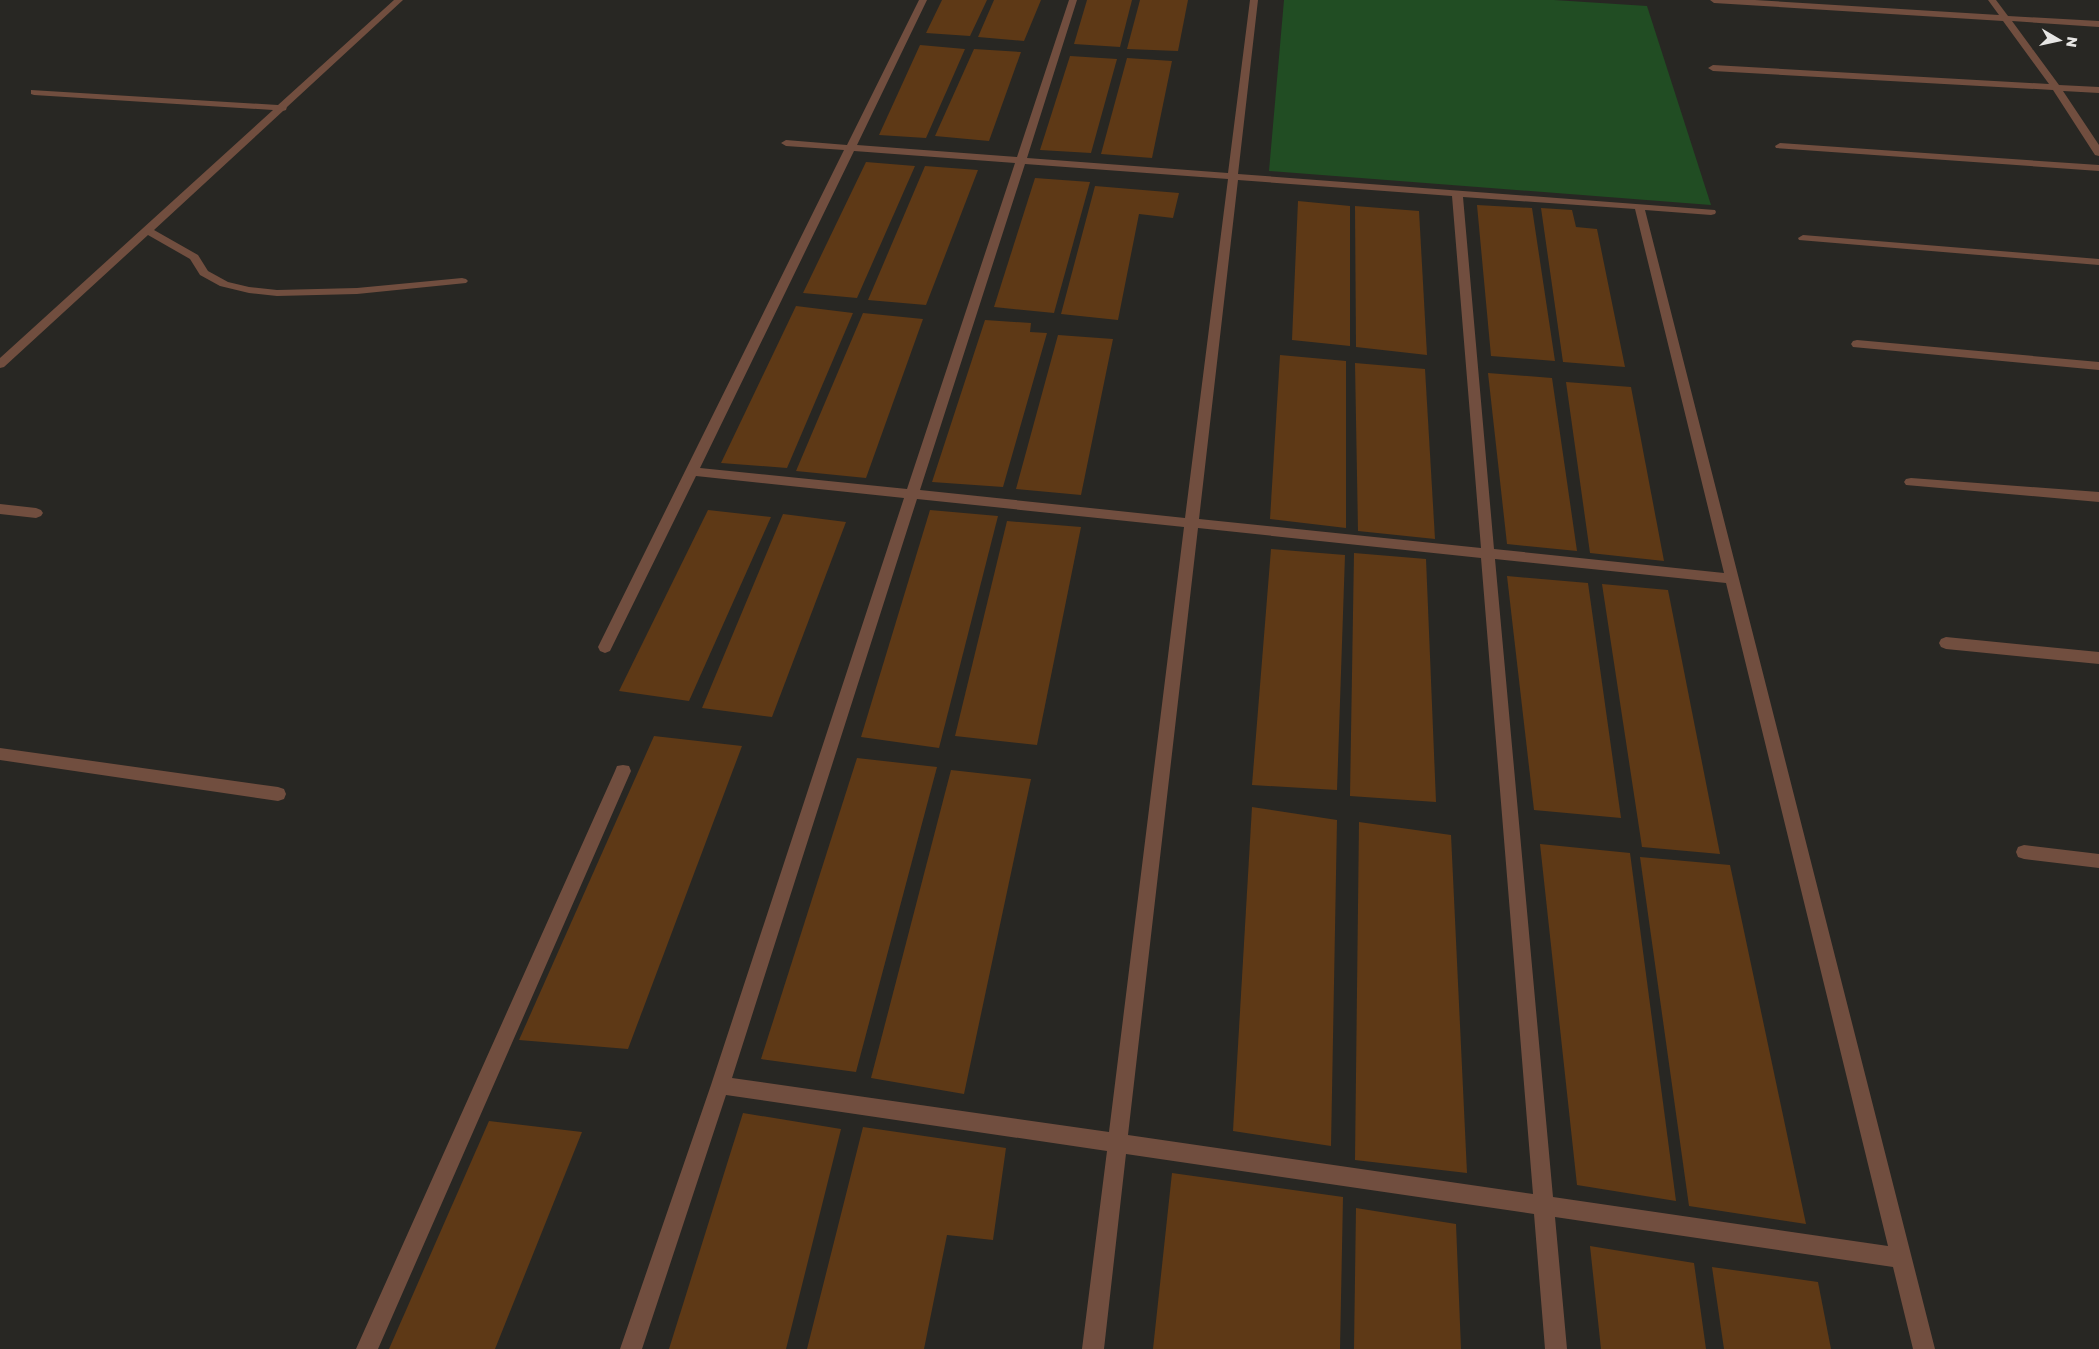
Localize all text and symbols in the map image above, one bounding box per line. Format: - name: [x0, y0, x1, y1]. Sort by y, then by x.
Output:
- north arrow: [2034, 15, 2084, 65]
- text: N: [2063, 36, 2082, 49]

